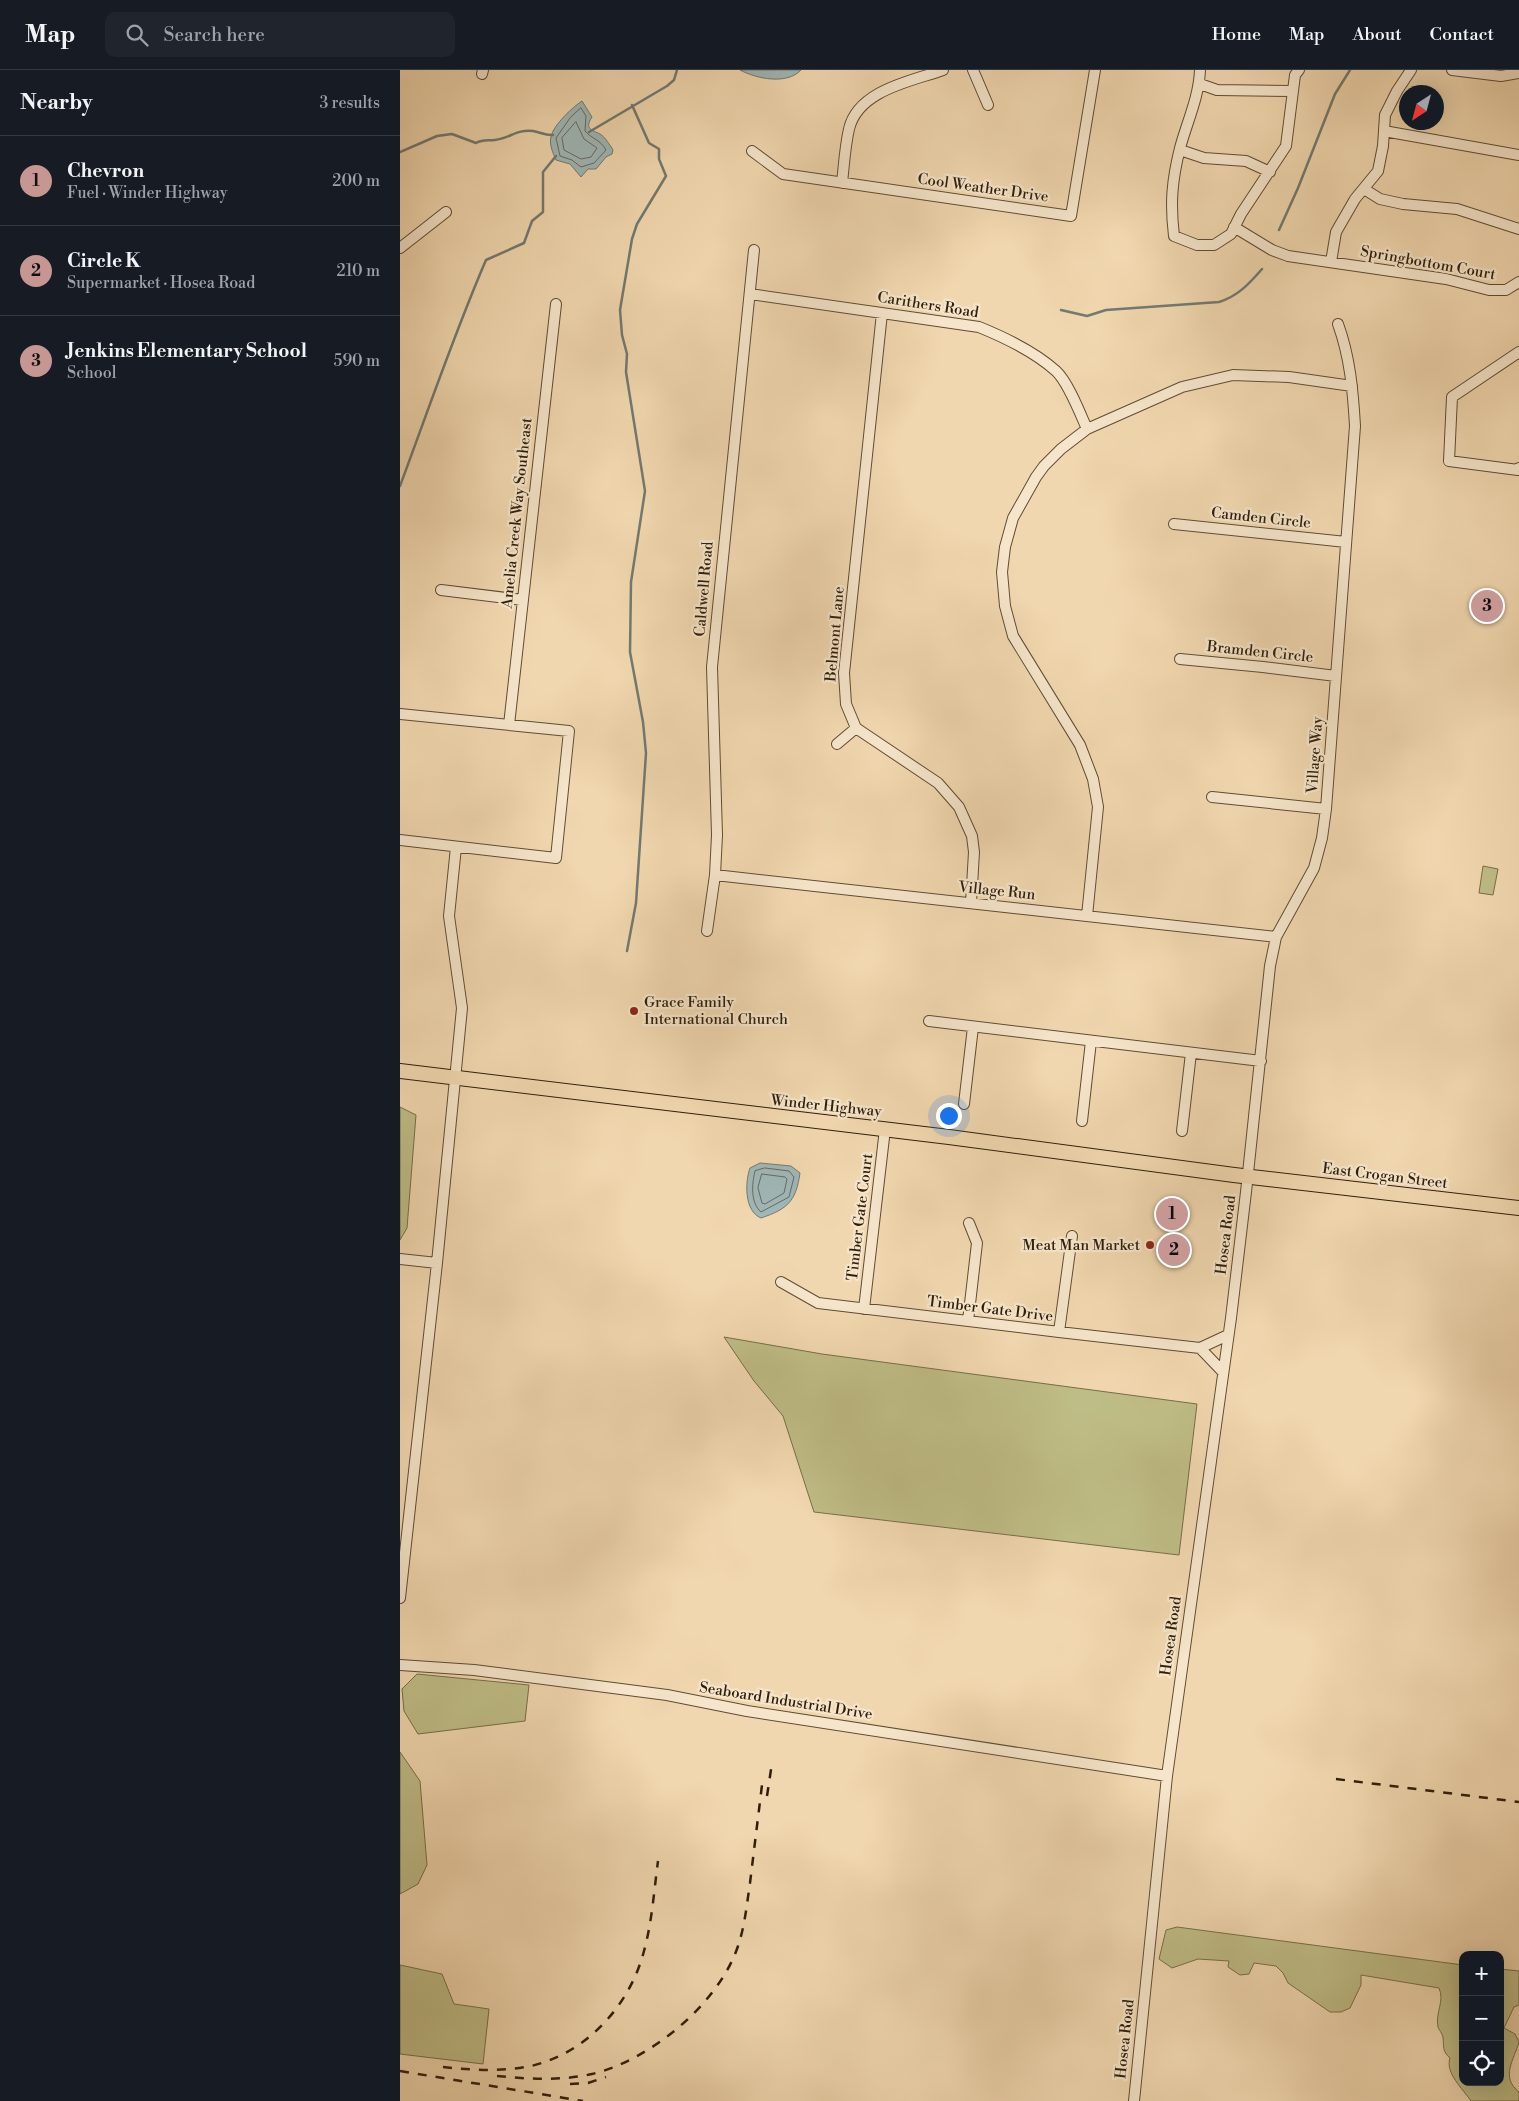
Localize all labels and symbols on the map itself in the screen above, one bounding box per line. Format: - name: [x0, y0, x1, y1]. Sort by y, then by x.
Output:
- north arrow: [1399, 85, 1444, 130]
- street label: Cool Weather Drive: [916, 169, 1050, 207]
- street label: Springbottom Court: [1359, 242, 1498, 284]
- street label: Carithers Road: [876, 288, 981, 322]
- street label: Amelia Creek Way Southeast: [497, 416, 537, 610]
- street label: Camden Circle: [1210, 503, 1312, 533]
- street label: Caldwell Road: [690, 540, 718, 637]
- street label: Belmont Lane: [821, 586, 849, 683]
- pin: 3: [1471, 587, 1503, 625]
- street label: Bramden Circle: [1205, 637, 1314, 667]
- street label: Village Way: [1303, 715, 1327, 795]
- street label: Village Run: [957, 877, 1037, 904]
- place label: Grace Family International Church: [644, 993, 788, 1029]
- marker: Grace Family International Church: [628, 1005, 640, 1017]
- street label: Winder Highway: [769, 1091, 883, 1121]
- your location: [936, 1103, 962, 1129]
- street label: Timber Gate Court: [843, 1152, 877, 1282]
- street label: East Crogan Street: [1321, 1159, 1449, 1193]
- street label: Hosea Road: [1212, 1194, 1240, 1276]
- pin: 1: [1156, 1195, 1188, 1233]
- pin: 2: [1158, 1231, 1190, 1269]
- place label: Meat Man Market: [1023, 1236, 1141, 1255]
- marker: Meat Man Market: [1144, 1239, 1156, 1251]
- street label: Timber Gate Drive: [926, 1292, 1054, 1326]
- street label: Hosea Road: [1156, 1595, 1186, 1677]
- street label: Seaboard Industrial Drive: [698, 1678, 874, 1724]
- street label: Hosea Road: [1111, 1998, 1139, 2080]

